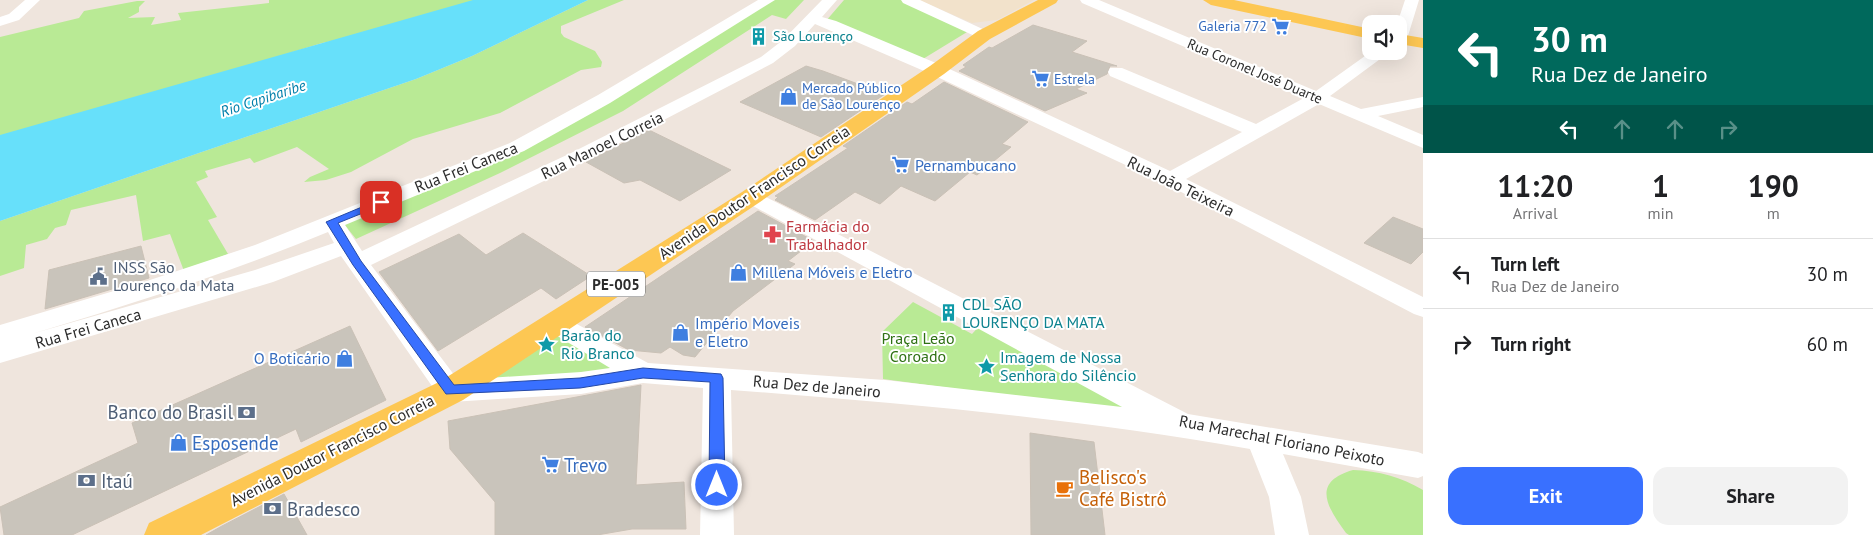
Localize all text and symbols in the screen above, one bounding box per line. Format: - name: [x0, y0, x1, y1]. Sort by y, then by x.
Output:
- map controls: [1362, 15, 1407, 60]
- button: sound: [1362, 15, 1407, 60]
- supermarket icon: Galeria 772: [1271, 16, 1291, 36]
- text: 30 m: [1531, 16, 1608, 62]
- place label: Galeria 772: [1198, 17, 1267, 35]
- icon: left: [1448, 20, 1513, 85]
- building icon: São Lourenço: [749, 26, 769, 46]
- place label: São Lourenço: [773, 27, 853, 45]
- street label: Rua Coronel José Duarte: [1185, 34, 1325, 108]
- text: Rua Dez de Janeiro: [1531, 60, 1707, 88]
- supermarket icon: Estrela: [1030, 69, 1050, 89]
- place label: Estrela: [1054, 70, 1095, 88]
- water label: Rio Capibaribe: [218, 75, 308, 121]
- place label: Mercado Público de São Lourenço: [802, 79, 901, 113]
- shop icon: Mercado Público de São Lourenço: [778, 86, 798, 106]
- street label: Rua Manoel Correia: [538, 107, 666, 183]
- icon: left: [1555, 115, 1583, 143]
- icon: ahead: [1608, 115, 1636, 143]
- icon: ahead: [1661, 115, 1689, 143]
- icon: right: [1714, 115, 1742, 143]
- street label: Avenida Doutor Francisco Correia: [655, 120, 853, 264]
- street label: Rua Frei Caneca: [412, 137, 520, 197]
- street label: Rua João Teixeira: [1124, 151, 1238, 221]
- supermarket icon: Pernambucano: [891, 155, 911, 175]
- place label: Pernambucano: [915, 155, 1016, 175]
- text: 11:20: [1497, 166, 1573, 205]
- text: 1: [1652, 166, 1669, 205]
- text: 190: [1748, 166, 1799, 205]
- pin: [360, 181, 402, 223]
- icon: arrive: [367, 188, 395, 216]
- text: Arrival: [1513, 203, 1558, 223]
- text: min: [1648, 203, 1674, 223]
- text: m: [1767, 203, 1780, 223]
- place label: Farmácia do Trabalhador: [786, 216, 869, 254]
- pharmacy icon: Farmácia do Trabalhador: [762, 225, 782, 245]
- text: Turn left: [1491, 252, 1560, 276]
- place label: INSS São Lourenço da Mata: [113, 257, 234, 295]
- icon: left: [1448, 260, 1476, 288]
- shop icon: Millena Móveis e Eletro: [728, 262, 748, 282]
- place label: Millena Móveis e Eletro: [752, 262, 913, 282]
- text: 30 m: [1807, 262, 1848, 286]
- public building icon: INSS São Lourenço da Mata: [89, 266, 109, 286]
- road number: PE-005: [587, 272, 645, 296]
- text: Rua Dez de Janeiro: [1491, 276, 1619, 296]
- place label: CDL SÃO LOURENÇO DA MATA: [962, 294, 1105, 332]
- street label: Rua Frei Caneca: [33, 303, 143, 353]
- building icon: CDL SÃO LOURENÇO DA MATA: [938, 303, 958, 323]
- place label: Império Moveis e Eletro: [695, 313, 800, 351]
- shop icon: Império Moveis e Eletro: [671, 322, 691, 342]
- place label: Barão do Rio Branco: [561, 325, 635, 363]
- park label: Praça Leão Coroado: [881, 328, 955, 366]
- icon: right: [1448, 330, 1476, 358]
- text: Turn right: [1491, 332, 1571, 356]
- text: 60 m: [1807, 332, 1848, 356]
- place icon: Barão do Rio Branco: [537, 334, 557, 354]
- place label: Imagem de Nossa Senhora do Silêncio: [1000, 347, 1136, 385]
- place label: O Boticário: [254, 348, 330, 368]
- shop icon: O Boticário: [334, 348, 354, 368]
- place icon: Imagem de Nossa Senhora do Silêncio: [976, 356, 996, 376]
- street label: Rua Dez de Janeiro: [752, 370, 882, 402]
- street label: Avenida Doutor Francisco Correia: [227, 390, 437, 510]
- place label: Banco do Brasil: [108, 400, 233, 424]
- bank icon: Banco do Brasil: [237, 402, 257, 422]
- street label: Rua Marechal Floriano Peixoto: [1178, 410, 1386, 470]
- place label: Esposende: [192, 431, 279, 455]
- shop icon: Esposende: [168, 433, 188, 453]
- place label: Trevo: [564, 453, 607, 477]
- supermarket icon: Trevo: [540, 455, 560, 475]
- position arrow: [690, 458, 742, 510]
- place label: Belisco's Café Bistrô: [1079, 465, 1167, 511]
- button: Exit: [1448, 467, 1643, 525]
- button: Share: [1653, 467, 1848, 525]
- place label: Itaú: [101, 469, 133, 493]
- bank icon: Itaú: [77, 471, 97, 491]
- cafe icon: Belisco's Café Bistrô: [1055, 478, 1075, 498]
- place label: Bradesco: [287, 497, 360, 521]
- bank icon: Bradesco: [263, 499, 283, 519]

